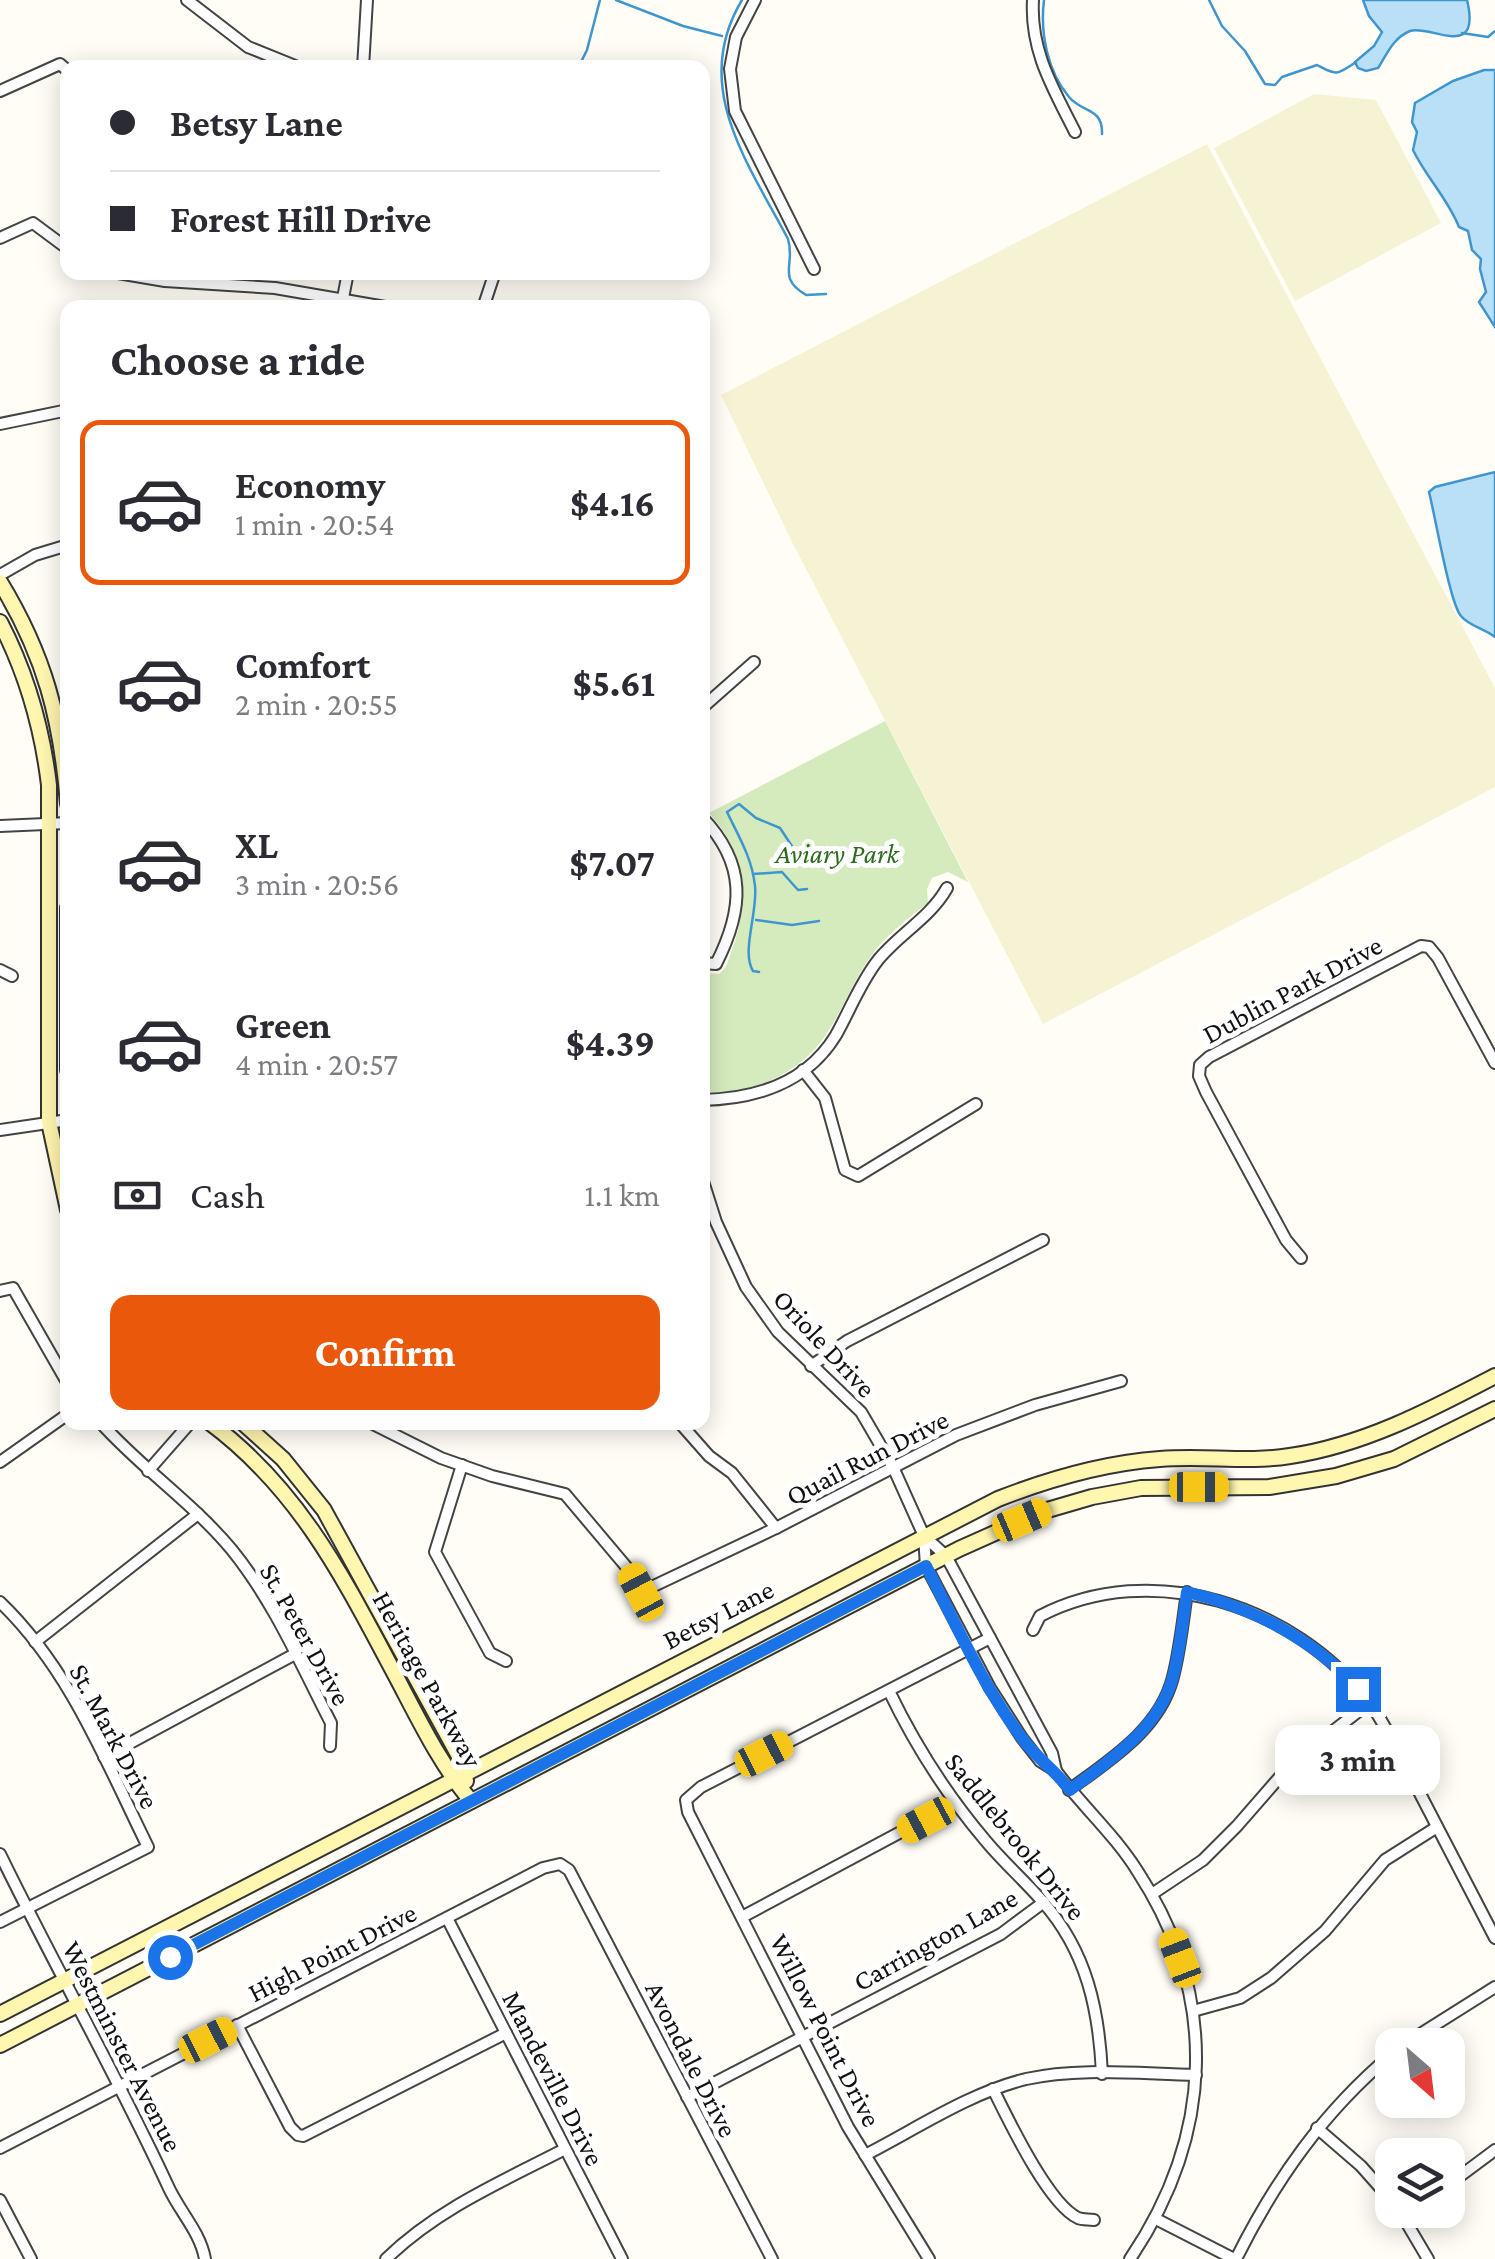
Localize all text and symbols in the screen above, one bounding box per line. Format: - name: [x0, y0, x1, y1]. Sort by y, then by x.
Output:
- text: Betsy Lane: [170, 102, 343, 144]
- text: Forest Hill Drive: [170, 198, 431, 240]
- text: Choose a ride: [110, 335, 365, 385]
- icon: car: [115, 458, 205, 548]
- text: Economy: [235, 464, 385, 506]
- text: $4.16: [570, 482, 655, 524]
- text: 1 min · 20:54: [235, 506, 395, 542]
- icon: car: [115, 638, 205, 728]
- text: Comfort: [235, 644, 371, 686]
- text: $5.61: [572, 662, 655, 704]
- text: 2 min · 20:55: [235, 686, 398, 722]
- icon: car: [115, 818, 205, 908]
- text: XL: [235, 824, 278, 866]
- park label: Aviary Park: [773, 838, 901, 869]
- text: $7.07: [569, 842, 655, 884]
- text: 3 min · 20:56: [235, 866, 399, 902]
- street label: Dublin Park Drive: [1197, 929, 1387, 1050]
- icon: car: [115, 998, 205, 1088]
- text: Green: [235, 1004, 331, 1046]
- text: $4.39: [566, 1022, 655, 1064]
- text: 4 min · 20:57: [235, 1046, 398, 1082]
- icon: cash: [110, 1168, 165, 1223]
- text: Cash: [190, 1174, 265, 1216]
- text: 1.1 km: [584, 1177, 660, 1213]
- street label: Oriole Drive: [767, 1283, 882, 1404]
- button: Confirm: [110, 1295, 660, 1410]
- street label: Quail Run Drive: [781, 1403, 953, 1512]
- car: [1169, 1472, 1229, 1502]
- car: [989, 1494, 1055, 1546]
- street label: St. Peter Drive: [254, 1558, 357, 1711]
- car: [614, 1558, 668, 1626]
- street label: Betsy Lane: [658, 1573, 779, 1655]
- street label: Heritage Parkway: [366, 1586, 489, 1774]
- street label: St. Mark Drive: [63, 1659, 166, 1814]
- route end: [1336, 1667, 1381, 1712]
- callout: 3 min: [1276, 1724, 1440, 1794]
- car: [730, 1727, 798, 1781]
- text: 3 min: [1319, 1742, 1396, 1778]
- street label: Saddlebrook Drive: [939, 1746, 1093, 1926]
- car: [892, 1793, 960, 1847]
- street label: Carrington Lane: [848, 1882, 1023, 1997]
- street label: High Point Drive: [243, 1897, 422, 2008]
- car: [1155, 1925, 1205, 1991]
- street label: Willow Point Drive: [764, 1929, 888, 2132]
- route start: [148, 1935, 193, 1980]
- street label: Westminster Avenue: [56, 1936, 189, 2157]
- street label: Avondale Drive: [639, 1976, 744, 2142]
- street label: Mandeville Drive: [496, 1986, 611, 2171]
- car: [174, 2013, 242, 2067]
- north arrow: [1375, 2028, 1465, 2118]
- map controls: [1375, 2028, 1465, 2228]
- button: layers: [1375, 2138, 1465, 2228]

